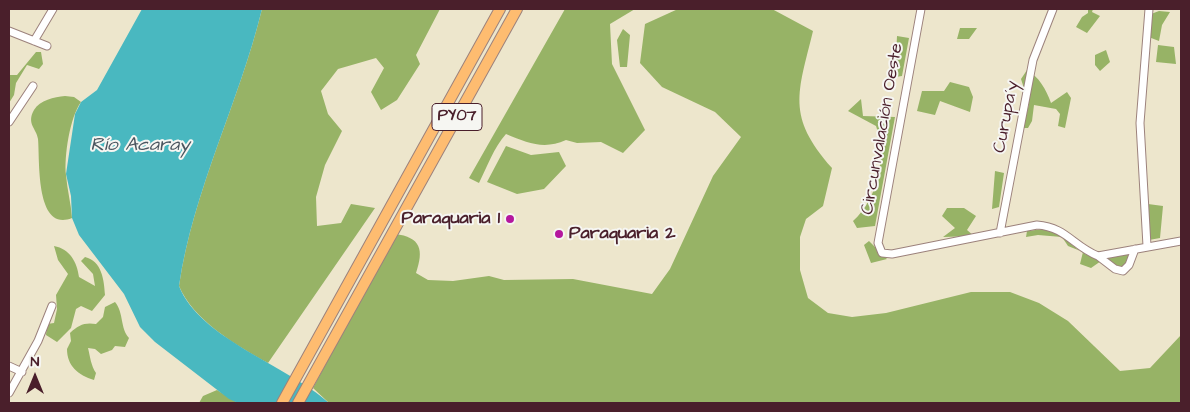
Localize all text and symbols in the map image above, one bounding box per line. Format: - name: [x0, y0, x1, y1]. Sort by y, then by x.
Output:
- street label: Circunvalación Oeste: [857, 42, 909, 216]
- street label: Curupa´y: [989, 79, 1025, 155]
- road number: PY07: [432, 104, 482, 130]
- water label: Río Acaray: [90, 135, 190, 157]
- place label: Paraquaria 1: [401, 208, 500, 230]
- marker: Paraquaria 1: [504, 213, 516, 225]
- place label: Paraquaria 2: [569, 223, 676, 245]
- marker: Paraquaria 2: [553, 228, 565, 240]
- north arrow: [10, 352, 60, 402]
- text: N: [31, 352, 39, 372]

